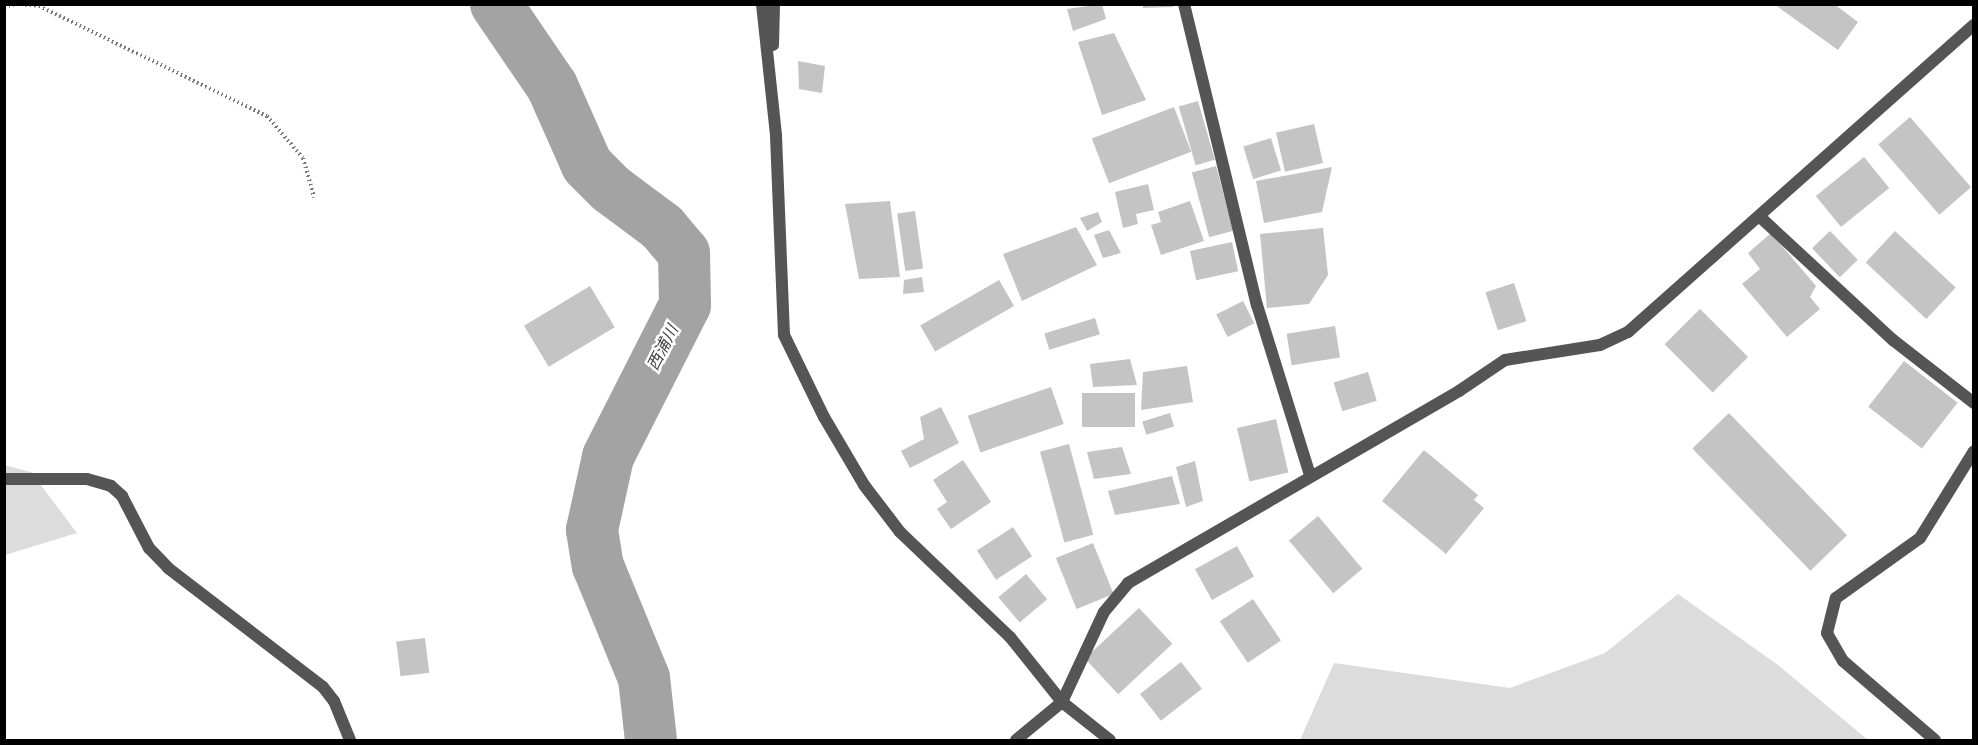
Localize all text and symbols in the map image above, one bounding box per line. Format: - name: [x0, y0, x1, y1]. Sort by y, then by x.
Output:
- water label: 西浦川: [644, 322, 682, 374]

